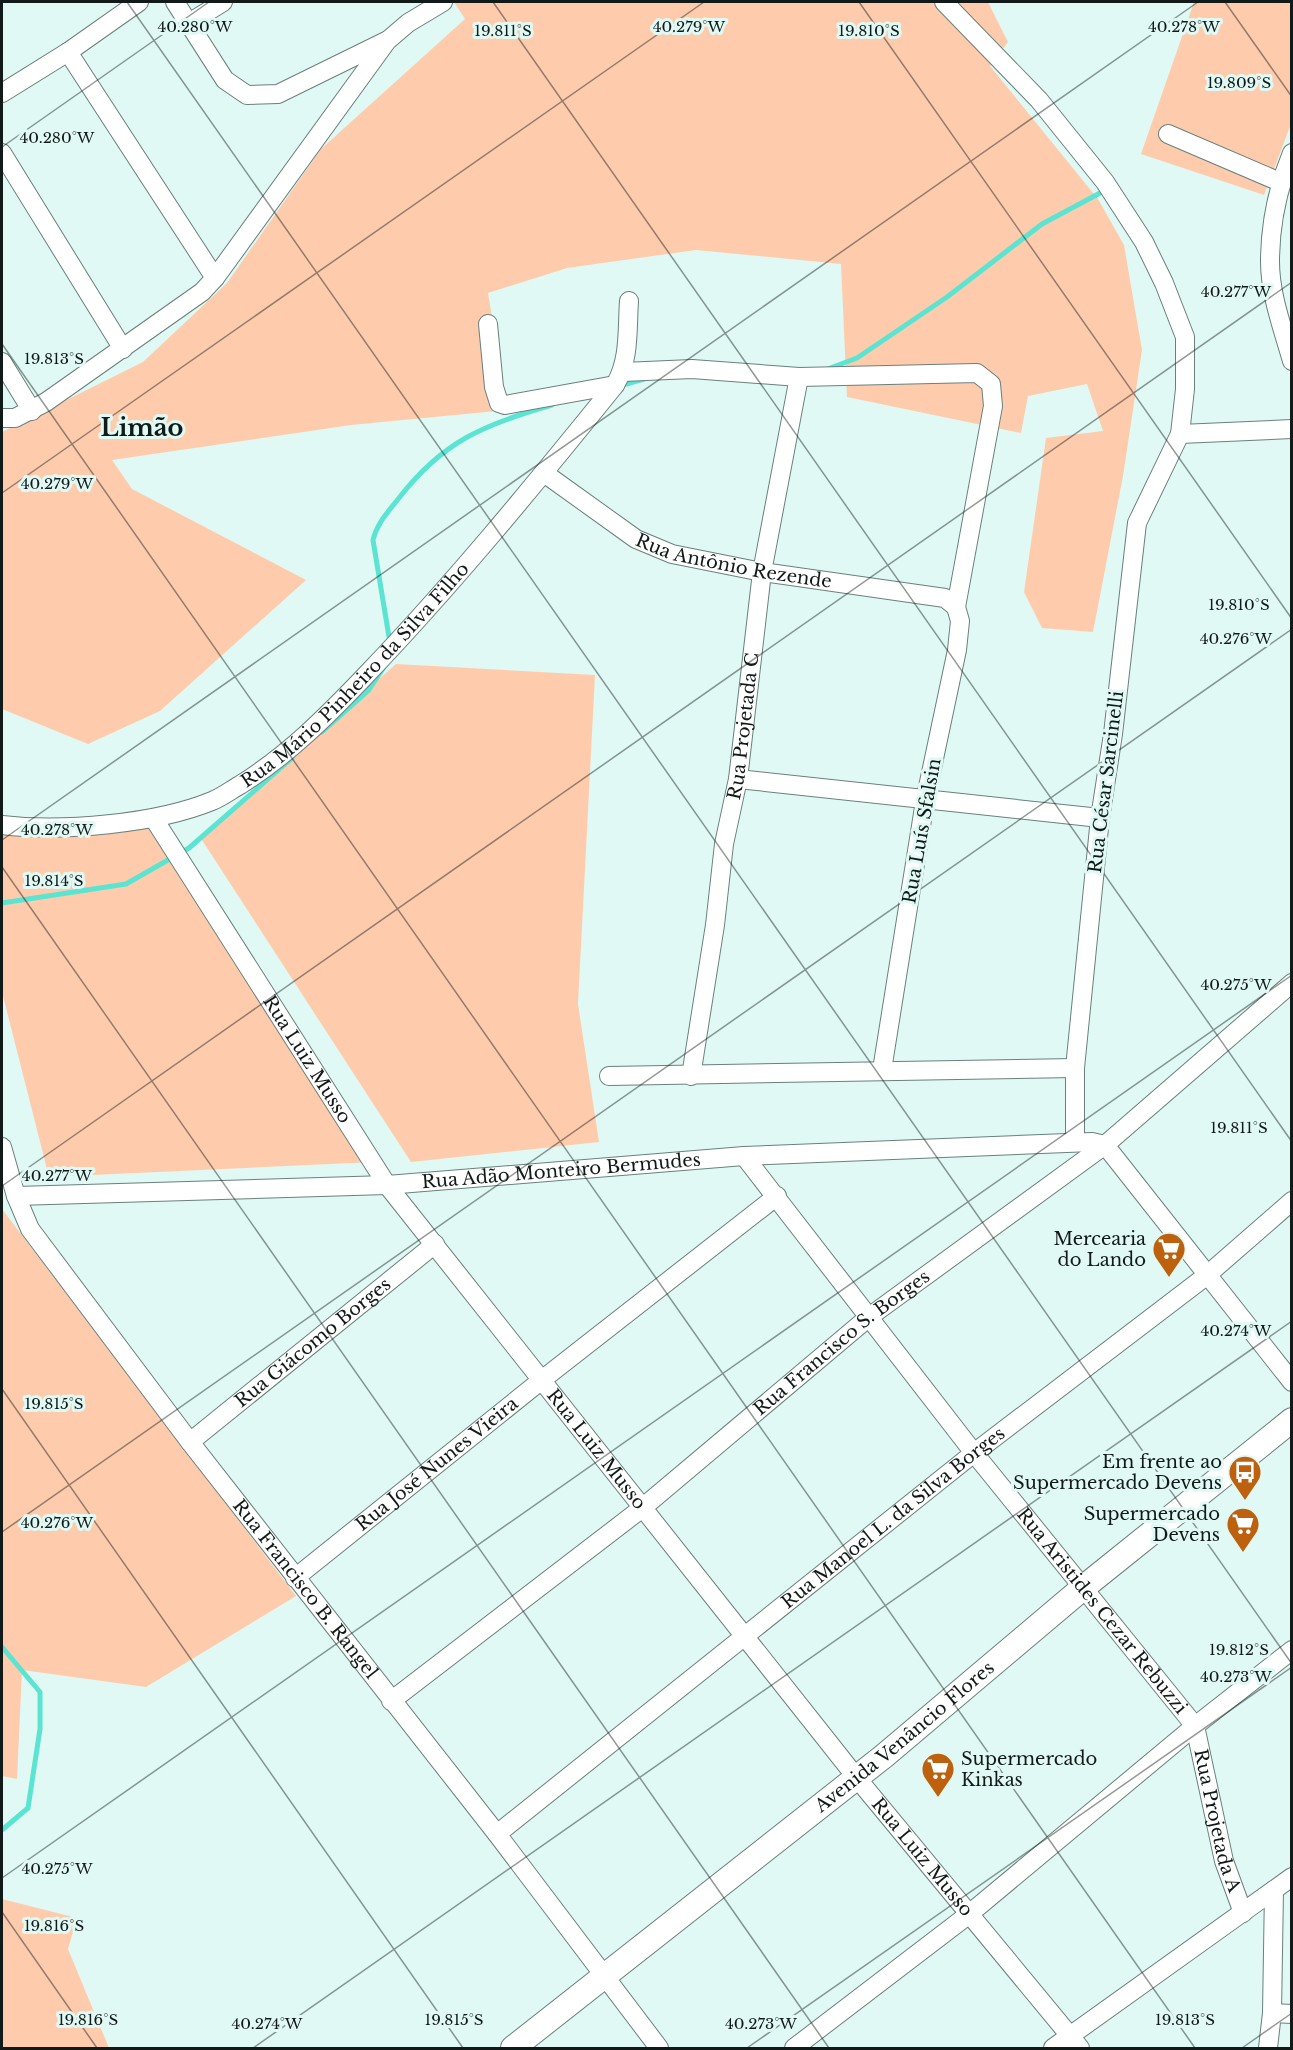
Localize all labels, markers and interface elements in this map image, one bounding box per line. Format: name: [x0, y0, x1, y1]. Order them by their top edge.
text: 40.280°W: [157, 17, 233, 36]
text: 40.279°W: [653, 17, 726, 36]
text: 40.278°W: [1148, 17, 1220, 36]
text: 19.811°S: [474, 21, 532, 40]
text: 19.810°S: [838, 21, 900, 40]
text: 19.809°S: [1207, 73, 1271, 92]
text: 40.280°W: [19, 128, 95, 147]
text: 40.277°W: [1201, 282, 1271, 301]
text: 19.813°S: [24, 349, 84, 368]
district label: Limão: [101, 413, 183, 442]
text: 40.279°W: [21, 474, 94, 493]
street label: Rua Antônio Rezende: [632, 529, 833, 593]
street label: Rua Mário Pinheiro da Silva Filho: [237, 558, 474, 792]
text: 19.810°S: [1208, 595, 1270, 614]
text: 40.276°W: [1200, 629, 1273, 648]
street label: Rua Projetada C: [723, 652, 764, 802]
street label: Rua César Sarcinelli: [1084, 690, 1128, 874]
street label: Rua Luís Sfalsin: [898, 757, 946, 905]
text: 40.278°W: [21, 820, 93, 839]
text: 19.814°S: [24, 871, 84, 890]
text: 40.275°W: [1200, 975, 1272, 994]
street label: Rua Luiz Musso: [258, 991, 356, 1127]
text: 19.811°S: [1210, 1118, 1268, 1137]
street label: Rua Adão Monteiro Bermudes: [421, 1149, 702, 1193]
text: 40.277°W: [22, 1166, 92, 1185]
place label: Mercearia do Lando: [1053, 1228, 1146, 1271]
supermarket icon: Mercearia do Lando: [1151, 1231, 1187, 1278]
street label: Rua Francisco S. Borges: [749, 1265, 934, 1420]
street label: Rua Giácomo Borges: [230, 1273, 395, 1412]
text: 40.274°W: [1201, 1321, 1272, 1340]
street label: Rua Luiz Musso: [542, 1385, 651, 1514]
street label: Rua José Nunes Vieira: [351, 1392, 522, 1536]
text: 19.815°S: [24, 1394, 84, 1413]
street label: Rua Manoel L. da Silva Borges: [777, 1422, 1009, 1613]
place label: Em frente ao Supermercado Devens: [1013, 1451, 1222, 1494]
bus stop icon: Em frente ao Supermercado Devens: [1227, 1454, 1263, 1501]
street label: Rua Francisco B. Rangel: [228, 1495, 382, 1683]
place label: Supermercado Devens: [1084, 1503, 1220, 1546]
street label: Rua Aristides Cezar Rebuzzi: [1012, 1504, 1192, 1718]
supermarket icon: Supermercado Devens: [1225, 1506, 1261, 1553]
text: 40.276°W: [21, 1513, 94, 1532]
text: 19.812°S: [1209, 1640, 1269, 1659]
street label: Avenida Venâncio Flores: [810, 1657, 999, 1818]
text: 40.273°W: [1200, 1667, 1272, 1686]
street label: Rua Projetada A: [1189, 1747, 1246, 1896]
place label: Supermercado Kinkas: [961, 1748, 1097, 1791]
supermarket icon: Supermercado Kinkas: [920, 1751, 956, 1798]
street label: Rua Luiz Musso: [867, 1793, 978, 1921]
text: 40.275°W: [21, 1859, 93, 1878]
text: 19.816°S: [24, 1916, 84, 1935]
text: 19.816°S: [58, 2010, 118, 2029]
text: 19.815°S: [424, 2010, 484, 2029]
text: 19.813°S: [1155, 2010, 1215, 2029]
text: 40.274°W: [232, 2014, 303, 2033]
text: 40.273°W: [725, 2014, 797, 2033]

